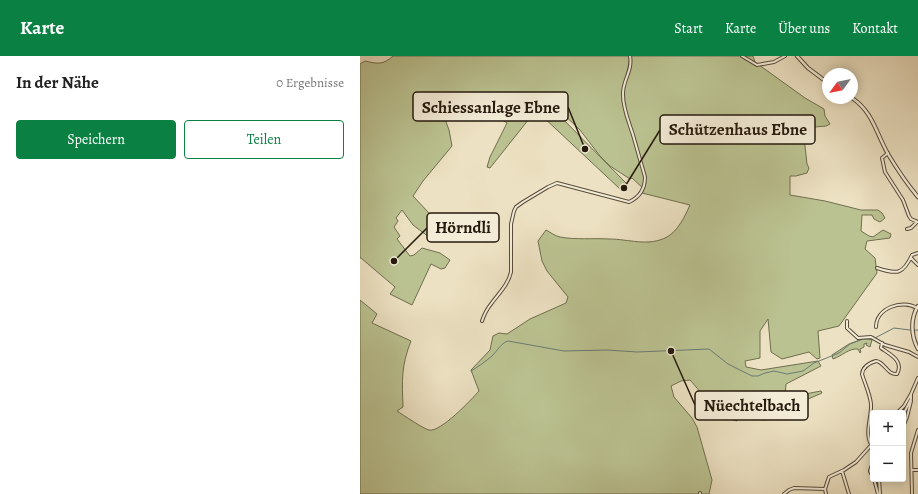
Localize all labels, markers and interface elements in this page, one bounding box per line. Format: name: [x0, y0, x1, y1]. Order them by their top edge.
text: Karte: [20, 15, 64, 41]
text: Start: [674, 19, 703, 38]
text: Karte: [725, 19, 756, 38]
text: Über uns: [778, 19, 830, 38]
text: Kontakt: [852, 19, 898, 38]
north arrow: [822, 68, 858, 104]
text: In der Nähe: [16, 71, 99, 94]
text: 0 Ergebnisse: [276, 74, 344, 91]
callout: Schiessanlage Ebne: [413, 92, 568, 121]
text: Schiessanlage Ebne: [422, 96, 560, 119]
callout: Schützenhaus Ebne: [660, 115, 815, 144]
text: Schützenhaus Ebne: [669, 118, 807, 141]
button: Speichern: [16, 120, 176, 159]
button: Teilen: [184, 120, 344, 159]
callout: Hörndli: [427, 213, 499, 242]
text: Hörndli: [435, 216, 491, 239]
callout: Nüechtelbach: [695, 391, 808, 420]
text: Nüechtelbach: [703, 394, 801, 417]
map controls: [870, 410, 906, 482]
button: +: [870, 410, 906, 446]
button: −: [870, 446, 906, 482]

